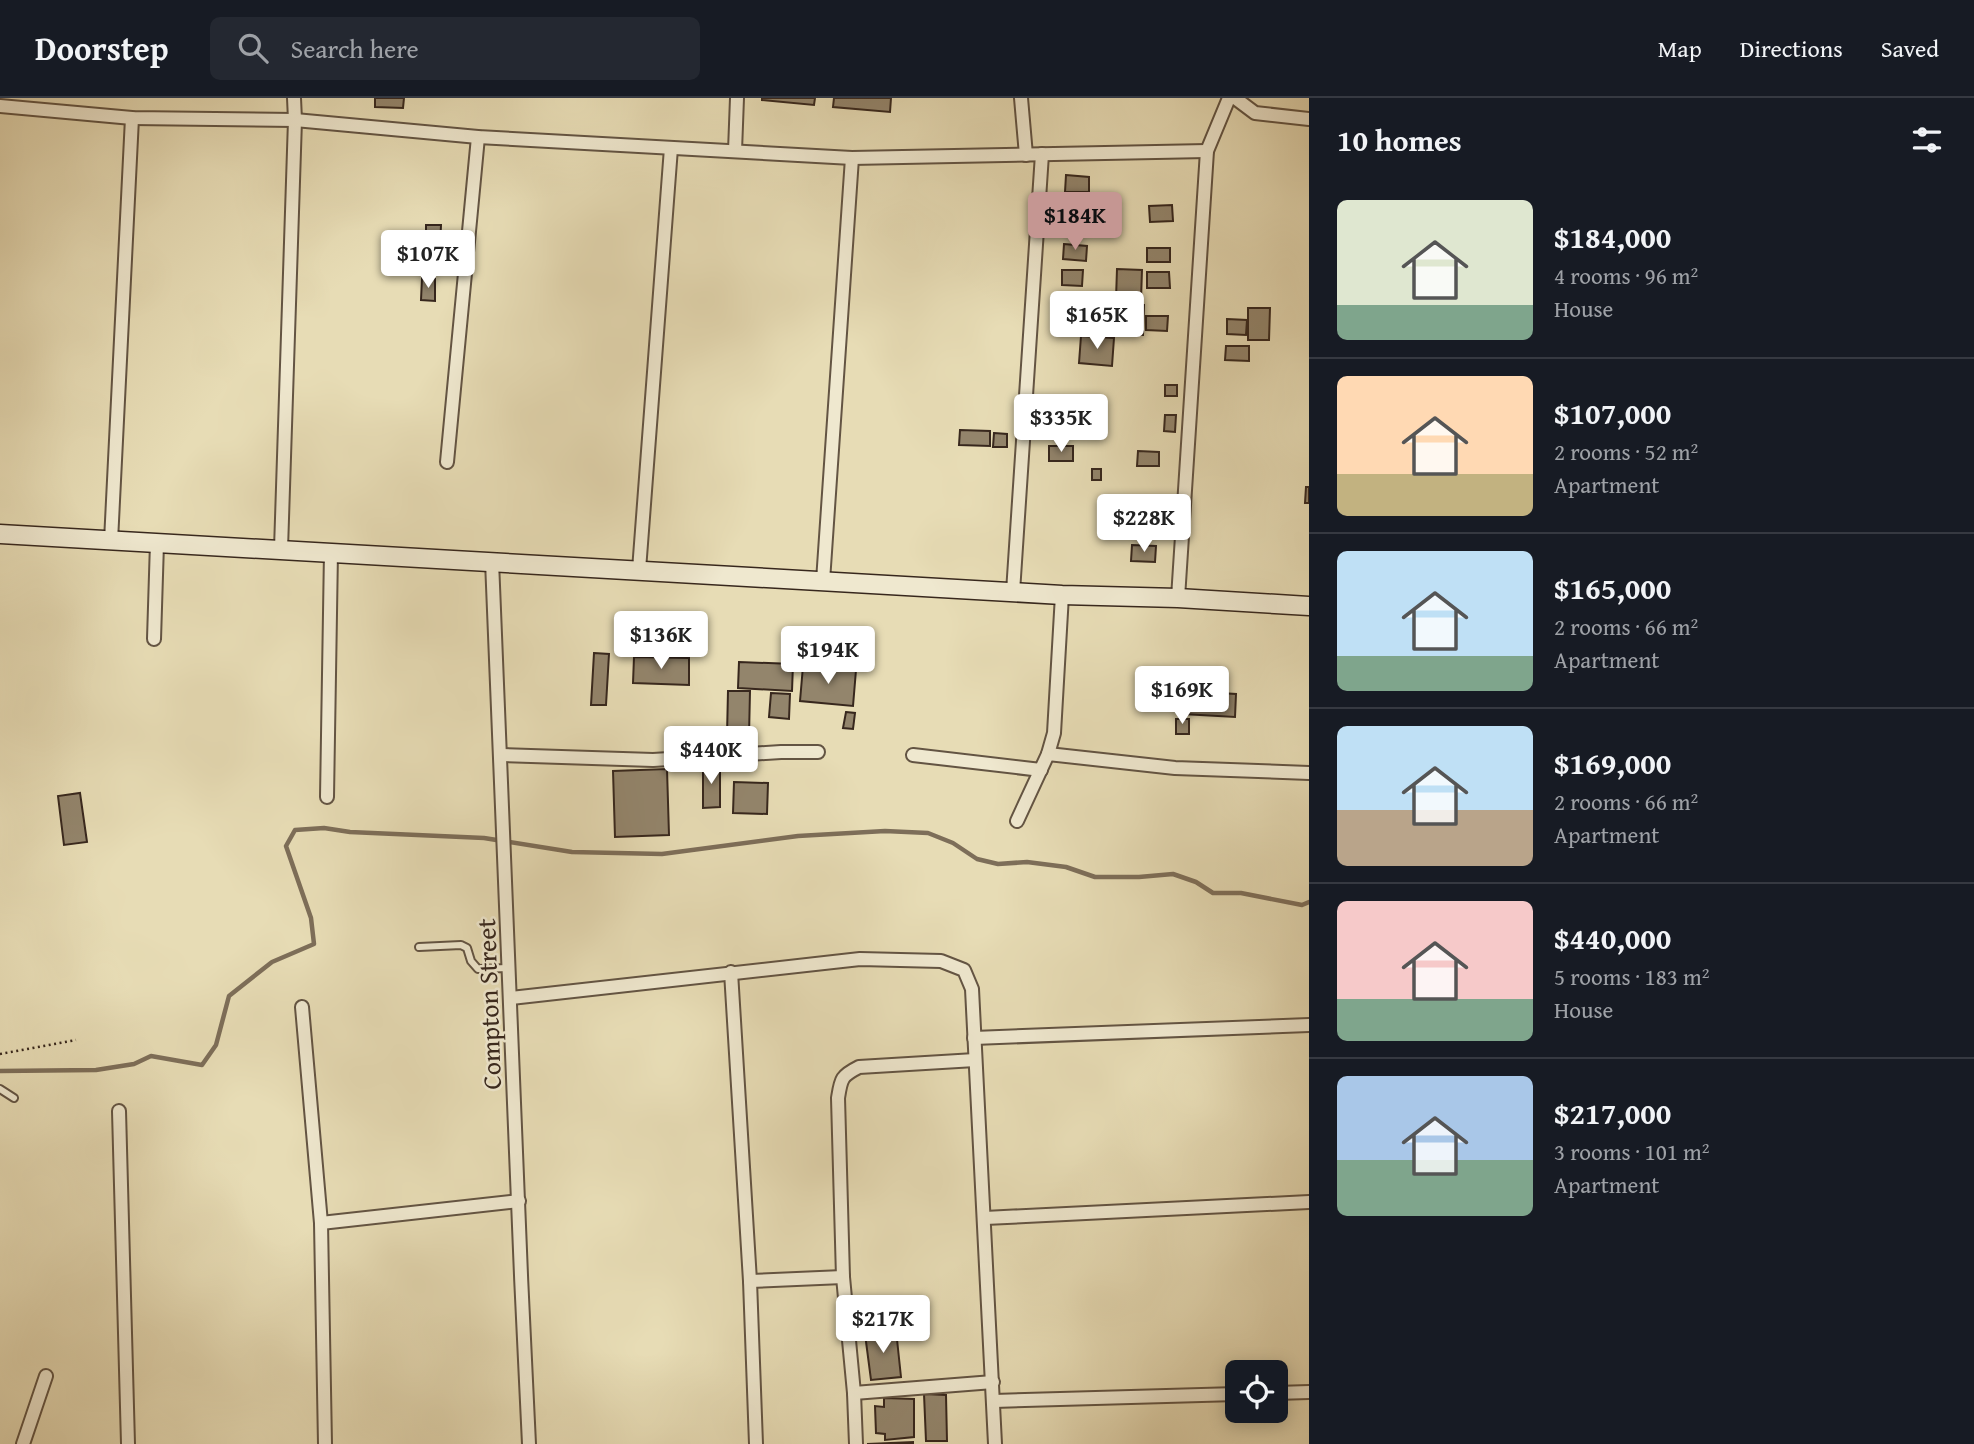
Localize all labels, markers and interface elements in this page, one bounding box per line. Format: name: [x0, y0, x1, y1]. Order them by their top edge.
search box: [210, 17, 700, 80]
text: Doorstep: [35, 24, 168, 72]
icon: search: [234, 29, 272, 67]
text: Search here: [290, 29, 419, 68]
text: Map: [1658, 31, 1702, 66]
text: Directions: [1740, 31, 1843, 66]
text: Saved: [1881, 31, 1939, 66]
text: 10 homes: [1337, 118, 1462, 162]
icon: filters: [1908, 121, 1946, 159]
pin: $184K: [1026, 192, 1124, 252]
text: $184K: [1044, 198, 1106, 231]
text: $184,000: [1554, 215, 1671, 259]
icon: home: [1393, 228, 1477, 312]
pin: $107K: [379, 230, 477, 290]
text: $107K: [397, 236, 459, 269]
text: 4 rooms · 96 m²: [1554, 259, 1698, 292]
pin: $165K: [1048, 292, 1146, 351]
text: House: [1554, 292, 1613, 325]
text: $165K: [1066, 297, 1128, 330]
text: $107,000: [1554, 391, 1671, 435]
pin: $335K: [1012, 394, 1110, 454]
text: $335K: [1030, 400, 1092, 433]
icon: home: [1393, 404, 1477, 488]
text: 2 rooms · 52 m²: [1554, 435, 1698, 468]
text: Apartment: [1554, 468, 1659, 501]
pin: $228K: [1095, 494, 1193, 554]
text: $228K: [1113, 500, 1175, 533]
text: $165,000: [1554, 566, 1671, 610]
icon: home: [1393, 579, 1477, 663]
text: 2 rooms · 66 m²: [1554, 610, 1698, 643]
pin: $136K: [612, 612, 710, 671]
text: $136K: [630, 617, 692, 650]
pin: $194K: [779, 626, 877, 686]
text: $194K: [797, 632, 859, 665]
text: Apartment: [1554, 643, 1659, 676]
pin: $169K: [1133, 666, 1231, 726]
text: $169K: [1151, 672, 1213, 705]
pin: $440K: [662, 726, 760, 786]
text: $440K: [680, 732, 742, 765]
text: $169,000: [1554, 741, 1671, 785]
icon: home: [1393, 754, 1477, 838]
text: 2 rooms · 66 m²: [1554, 785, 1698, 818]
text: Apartment: [1554, 818, 1659, 851]
text: $440,000: [1554, 916, 1671, 960]
street label: Compton Street: [466, 918, 511, 1090]
icon: home: [1393, 929, 1477, 1013]
text: 5 rooms · 183 m²: [1554, 960, 1709, 993]
text: House: [1554, 993, 1613, 1026]
text: $217,000: [1554, 1091, 1671, 1135]
icon: home: [1393, 1104, 1477, 1188]
text: 3 rooms · 101 m²: [1554, 1135, 1709, 1168]
text: Apartment: [1554, 1168, 1659, 1201]
pin: $217K: [834, 1296, 932, 1355]
text: $217K: [852, 1301, 914, 1334]
map controls: [1225, 1360, 1288, 1423]
button: locate: [1225, 1360, 1288, 1423]

